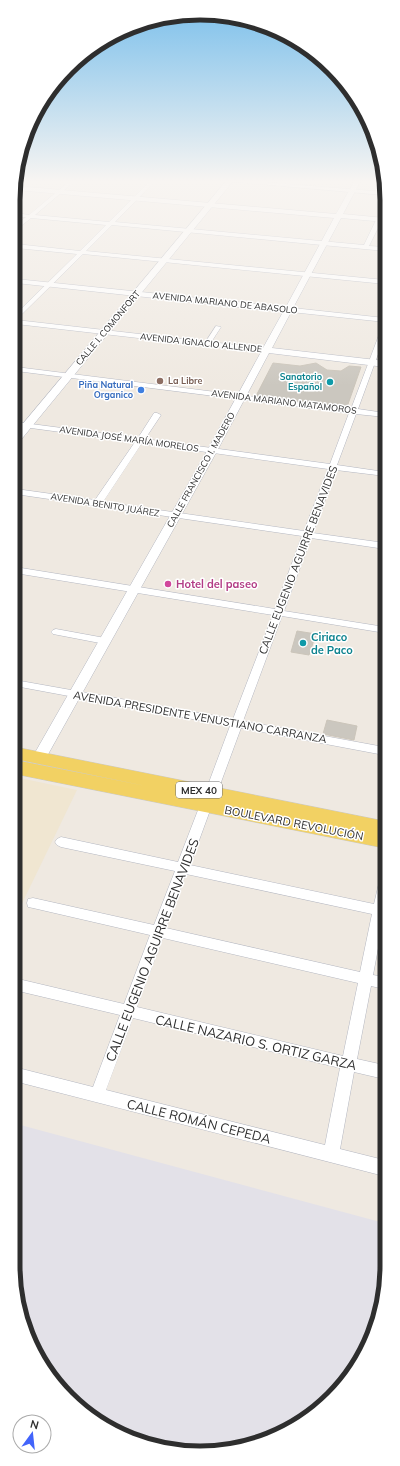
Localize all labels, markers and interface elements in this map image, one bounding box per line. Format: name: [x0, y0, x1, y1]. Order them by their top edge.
street label: CALLE I. COMONFORT: [73, 288, 143, 367]
street label: AVENIDA MARIANO DE ABASOLO: [152, 289, 298, 316]
street label: AVENIDA IGNACIO ALLENDE: [139, 331, 263, 354]
place label: Sanatorio Español: [280, 371, 322, 392]
place label: La Libre: [168, 375, 203, 386]
marker: La Libre: [155, 376, 165, 386]
marker: Sanatorio Español: [325, 377, 335, 387]
place label: Piña Natural Organico: [79, 379, 133, 400]
marker: Piña Natural Organico: [136, 385, 146, 395]
street label: AVENIDA MARIANO MATAMOROS: [211, 387, 358, 416]
street label: CALLE FRANCISCO I. MADERO: [164, 410, 237, 529]
street label: AVENIDA JOSÉ MARÍA MORELOS: [59, 423, 200, 454]
street label: CALLE EUGENIO AGUIRRE BENAVIDES: [255, 463, 341, 656]
street label: AVENIDA BENITO JUÁREZ: [50, 490, 161, 519]
place label: Hotel del paseo: [176, 577, 258, 591]
marker: Hotel del paseo: [163, 579, 173, 589]
place label: Ciriaco de Paco: [311, 630, 353, 657]
marker: Ciriaco de Paco: [298, 638, 308, 648]
street label: AVENIDA PRESIDENTE VENUSTIANO CARRANZA: [72, 688, 328, 746]
road number: MEX 40: [176, 782, 222, 798]
street label: BOULEVARD REVOLUCIÓN: [223, 803, 365, 843]
street label: CALLE EUGENIO AGUIRRE BENAVIDES: [102, 836, 202, 1064]
street label: CALLE NAZARIO S. ORTIZ GARZA: [154, 1011, 359, 1073]
street label: CALLE ROMÁN CEPEDA: [125, 1095, 273, 1147]
north arrow: [12, 1414, 52, 1454]
text: N: [29, 1417, 40, 1432]

